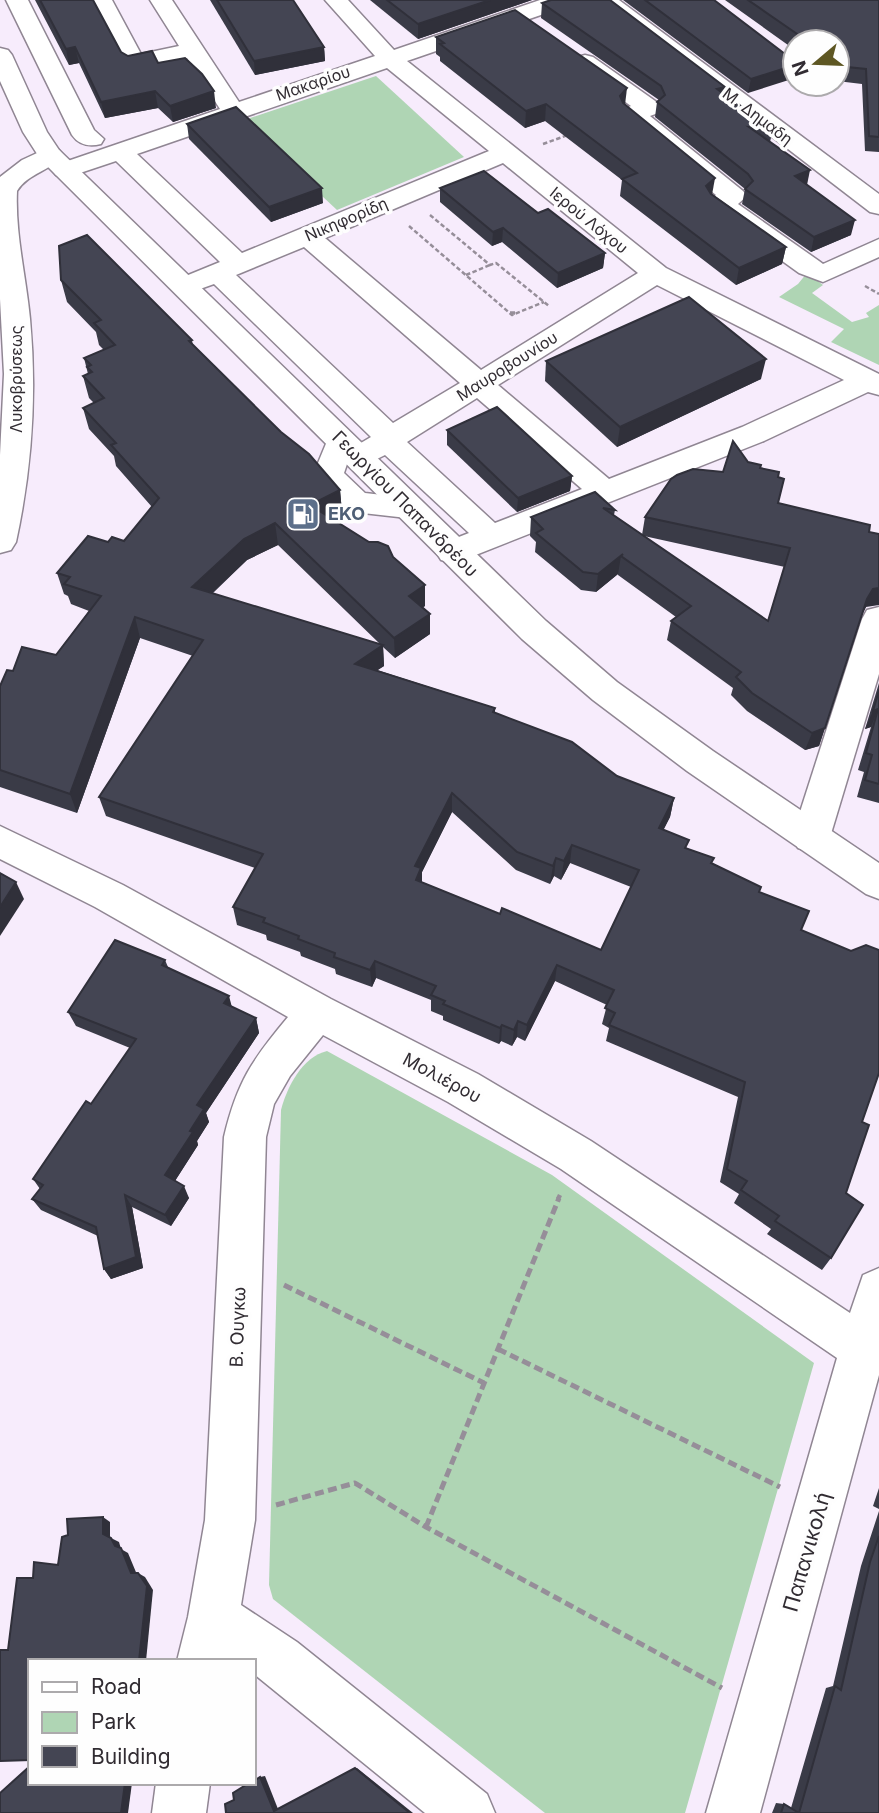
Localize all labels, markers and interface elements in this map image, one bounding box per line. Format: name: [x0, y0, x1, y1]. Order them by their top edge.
north arrow: [781, 28, 851, 98]
text: N: [787, 58, 814, 79]
street label: Μακαρίου: [273, 61, 353, 105]
street label: Μ. Δημαδη: [719, 83, 797, 149]
street label: Ιερού Λόχου: [546, 182, 632, 258]
street label: Νικηφορίδη: [301, 193, 391, 245]
street label: Λυκοβρύσεως: [6, 325, 26, 433]
street label: Μαυροβουνίου: [453, 327, 561, 405]
street label: Γεωργίου Παπανδρέου: [328, 427, 482, 581]
fuel station icon: EKO: [284, 495, 322, 533]
place label: EKO: [328, 503, 365, 524]
street label: Μολιέρου: [399, 1048, 485, 1107]
street label: Β. Ουγκω: [226, 1286, 249, 1368]
street label: Παπανικολή: [777, 1489, 836, 1615]
legend: [28, 1659, 256, 1785]
text: Road: [91, 1674, 142, 1699]
text: Park: [91, 1709, 136, 1734]
text: Building: [91, 1744, 171, 1769]

